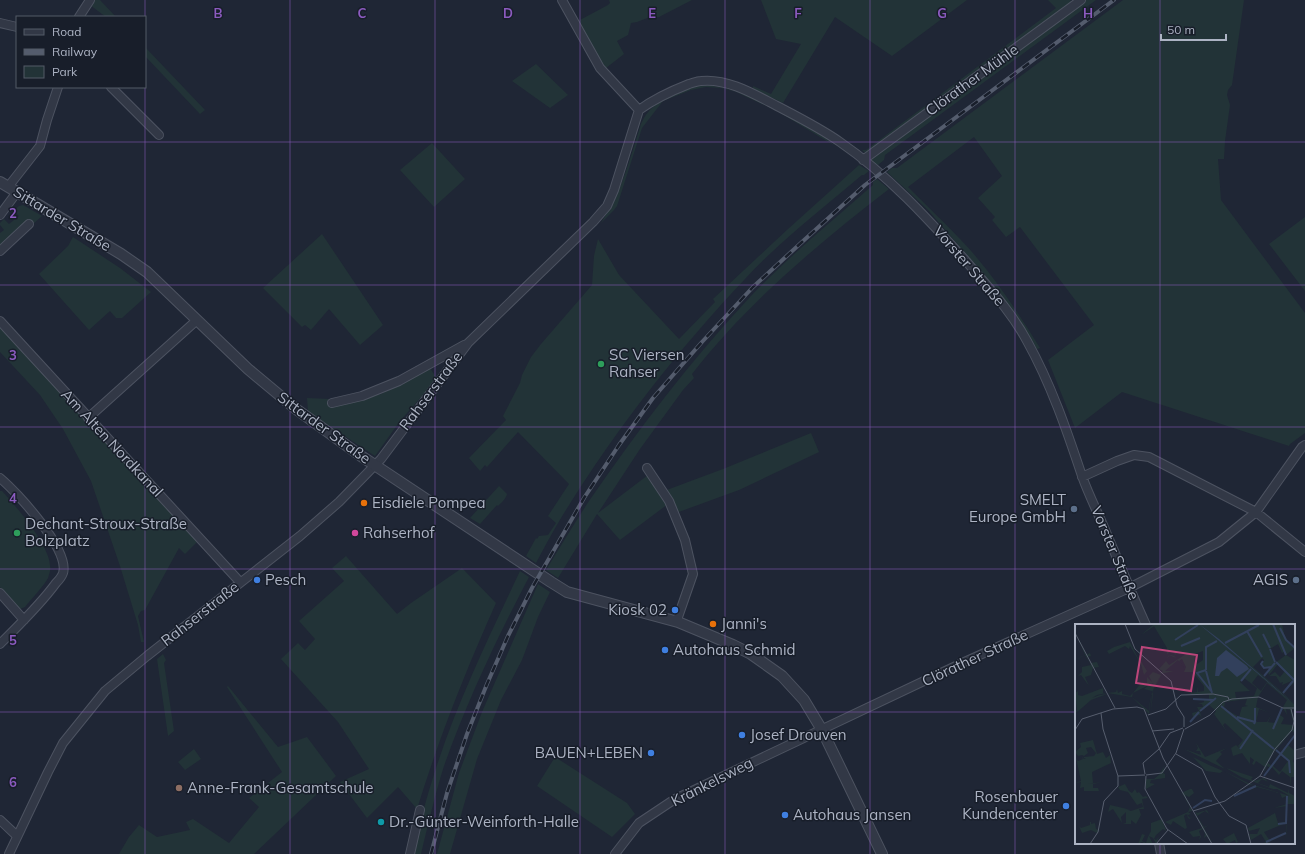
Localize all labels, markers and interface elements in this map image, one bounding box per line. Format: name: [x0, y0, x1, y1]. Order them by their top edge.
text: B: [214, 5, 223, 21]
text: C: [358, 5, 367, 21]
text: D: [503, 5, 513, 21]
text: E: [648, 5, 656, 21]
text: F: [794, 5, 802, 21]
text: G: [937, 5, 947, 21]
text: H: [1083, 5, 1093, 21]
legend: [16, 16, 146, 88]
scale bar: [1161, 16, 1226, 42]
text: 50 m: [1167, 22, 1195, 37]
text: Road: [52, 24, 81, 39]
street label: Clörather Mühle: [921, 39, 1022, 120]
text: Railway: [52, 44, 98, 59]
text: Park: [52, 64, 78, 79]
street label: Sittarder Straße: [10, 182, 115, 255]
text: 2: [9, 205, 17, 221]
street label: Vorster Straße: [929, 222, 1009, 310]
place label: SC Viersen Rahser: [609, 345, 684, 381]
text: 3: [9, 347, 17, 363]
street label: Rahserstraße: [395, 348, 466, 434]
marker: SC Viersen Rahser: [596, 359, 606, 369]
street label: Am Alten Nordkanal: [57, 385, 167, 501]
street label: Sittarder Straße: [274, 387, 375, 468]
text: 4: [9, 490, 17, 506]
place label: SMELT Europe GmbH: [969, 490, 1066, 526]
place label: Eisdiele Pompea: [372, 493, 486, 512]
marker: Eisdiele Pompea: [359, 498, 369, 508]
street label: Vorster Straße: [1087, 503, 1144, 603]
marker: SMELT Europe GmbH: [1069, 504, 1079, 514]
place label: Dechant-Stroux-Straße Bolzplatz: [25, 514, 187, 550]
place label: Rahserhof: [363, 523, 435, 542]
marker: Dechant-Stroux-Straße Bolzplatz: [12, 528, 22, 538]
marker: Rahserhof: [350, 528, 360, 538]
place label: Pesch: [265, 570, 306, 589]
place label: AGIS: [1253, 570, 1288, 589]
marker: Pesch: [252, 575, 262, 585]
marker: AGIS: [1291, 575, 1301, 585]
street label: Rahserstraße: [157, 577, 242, 650]
place label: Kiosk 02: [608, 600, 667, 619]
marker: Kiosk 02: [670, 605, 680, 615]
place label: Janni's: [721, 614, 767, 633]
marker: Janni's: [708, 619, 718, 629]
inset map: [1075, 624, 1295, 844]
street label: Clörather Straße: [919, 625, 1031, 690]
text: 5: [9, 632, 17, 648]
place label: Autohaus Schmid: [673, 640, 796, 659]
marker: Autohaus Schmid: [660, 645, 670, 655]
place label: Josef Drouven: [750, 725, 847, 744]
marker: Josef Drouven: [737, 730, 747, 740]
place label: BAUEN+LEBEN: [535, 743, 643, 762]
marker: BAUEN+LEBEN: [646, 748, 656, 758]
street label: Kränkelsweg: [668, 753, 756, 810]
text: 6: [9, 774, 17, 790]
place label: Anne-Frank-Gesamtschule: [187, 778, 374, 797]
marker: Anne-Frank-Gesamtschule: [174, 783, 184, 793]
place label: Rosenbauer Kundencenter: [962, 787, 1059, 823]
marker: Rosenbauer Kundencenter: [1061, 801, 1071, 811]
place label: Autohaus Jansen: [793, 805, 911, 824]
marker: Autohaus Jansen: [780, 810, 790, 820]
place label: Dr.-Günter-Weinforth-Halle: [389, 812, 579, 831]
marker: Dr.-Günter-Weinforth-Halle: [376, 817, 386, 827]

